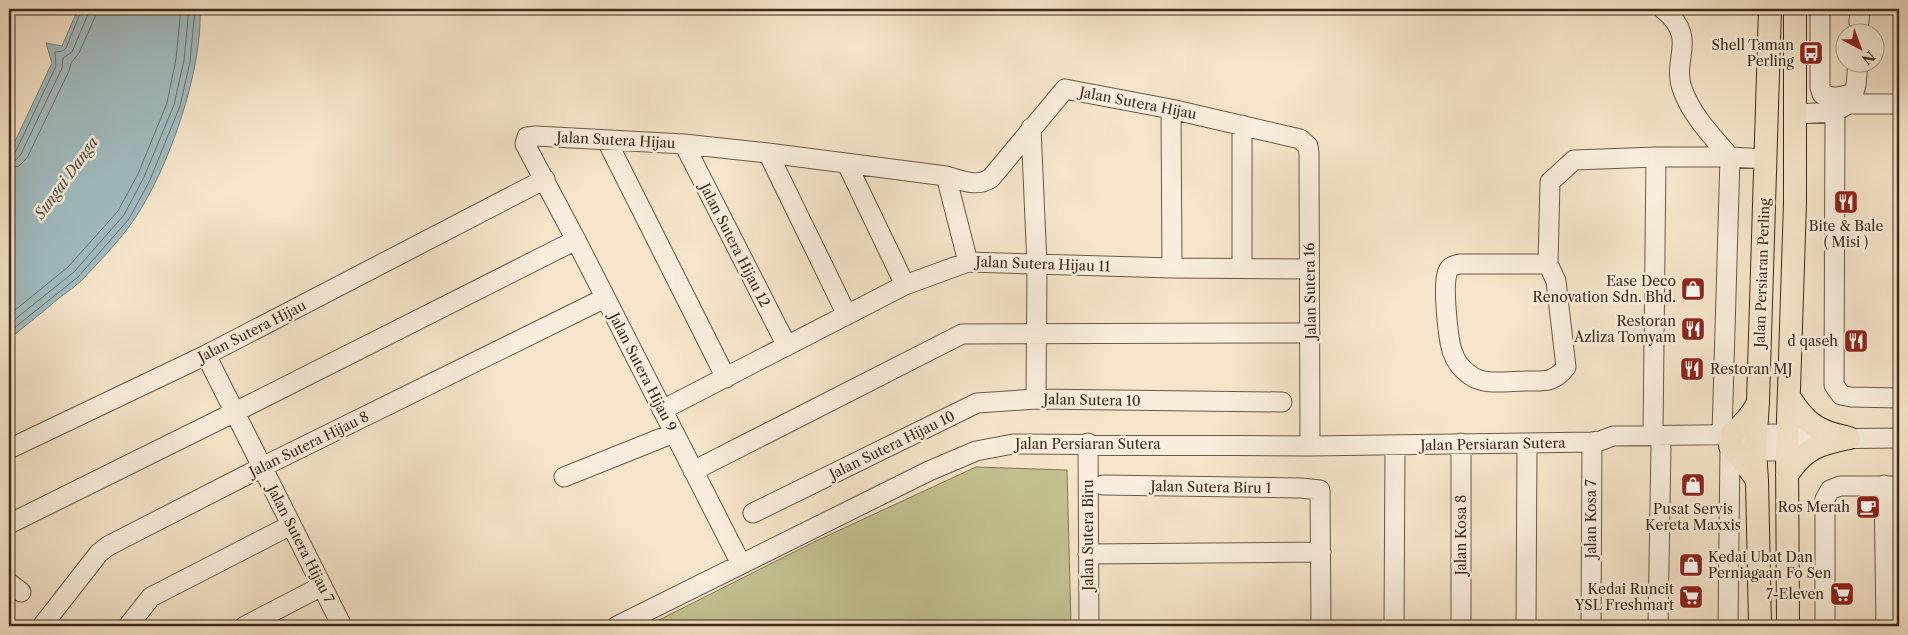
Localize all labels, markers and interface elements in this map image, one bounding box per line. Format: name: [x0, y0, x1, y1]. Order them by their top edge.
north arrow: [1836, 22, 1886, 72]
place label: Shell Taman Perling: [1712, 36, 1795, 70]
bus stop icon: Shell Taman Perling: [1798, 40, 1824, 66]
text: N: [1858, 47, 1879, 69]
street label: Jalan Sutera Hijau: [1076, 82, 1198, 123]
street label: Jalan Sutera Hijau: [554, 128, 676, 152]
water label: Sungai Danga: [29, 133, 102, 224]
street label: Jalan Sutera Hijau 12: [695, 178, 774, 310]
restaurant icon: Bite & Bale ( Misi ): [1833, 189, 1859, 215]
street label: Jalan Persiaran Perling: [1750, 197, 1774, 350]
place label: Bite & Bale ( Misi ): [1809, 217, 1883, 251]
street label: Jalan Sutera 16: [1300, 242, 1320, 342]
street label: Jalan Sutera Hijau 11: [973, 253, 1111, 275]
place label: Ease Deco Renovation Sdn. Bhd.: [1532, 272, 1676, 306]
shop icon: Ease Deco Renovation Sdn. Bhd.: [1680, 276, 1706, 302]
street label: Jalan Sutera Hijau: [193, 296, 309, 367]
street label: Jalan Sutera Hijau 9: [604, 308, 681, 434]
place label: Restoran Azliza Tomyam: [1573, 312, 1676, 346]
restaurant icon: Restoran Azliza Tomyam: [1680, 316, 1706, 342]
restaurant icon: d qaseh: [1843, 328, 1869, 354]
place label: d qaseh: [1787, 332, 1838, 350]
restaurant icon: Restoran MJ: [1679, 356, 1705, 382]
place label: Restoran MJ: [1710, 360, 1793, 378]
street label: Jalan Sutera 10: [1041, 390, 1141, 410]
street label: Jalan Sutera Hijau 8: [244, 407, 372, 482]
street label: Jalan Sutera Hijau 10: [824, 407, 958, 484]
street label: Jalan Persiaran Sutera: [1418, 434, 1566, 454]
street label: Jalan Persiaran Sutera: [1013, 435, 1161, 453]
shop icon: Pusat Servis Kereta Maxxis: [1680, 472, 1706, 498]
street label: Jalan Sutera Biru 1: [1148, 477, 1272, 497]
street label: Jalan Sutera Biru: [1079, 479, 1097, 593]
street label: Jalan Kosa 7: [1582, 479, 1600, 561]
street label: Jalan Sutera Hijau 7: [263, 480, 338, 606]
cafe icon: Ros Merah: [1855, 494, 1881, 520]
street label: Jalan Kosa 8: [1452, 495, 1470, 577]
place label: Ros Merah: [1778, 498, 1850, 516]
place label: Pusat Servis Kereta Maxxis: [1645, 500, 1741, 534]
place label: Kedai Ubat Dan Perniagaan Fo Sen: [1708, 548, 1832, 582]
shop icon: Kedai Ubat Dan Perniagaan Fo Sen: [1678, 552, 1704, 578]
place label: Kedai Runcit YSL Freshmart: [1574, 580, 1674, 614]
supermarket icon: 7-Eleven: [1829, 581, 1855, 607]
supermarket icon: Kedai Runcit YSL Freshmart: [1678, 584, 1704, 610]
place label: 7-Eleven: [1766, 585, 1824, 603]

